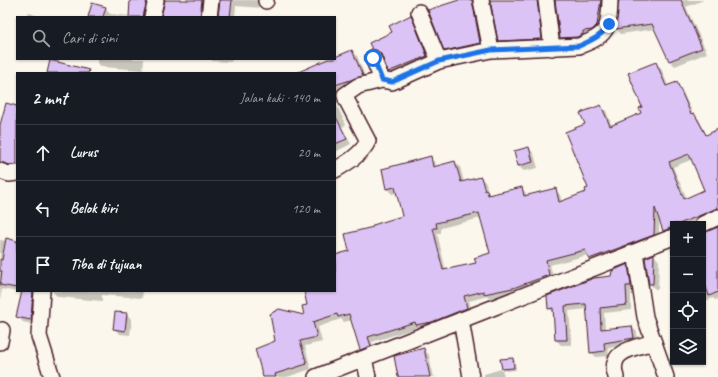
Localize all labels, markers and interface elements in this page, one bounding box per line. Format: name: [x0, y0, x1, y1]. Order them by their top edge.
route end: [600, 15, 618, 33]
search box: [16, 16, 336, 60]
icon: search: [30, 27, 52, 49]
text: Cari di sini: [62, 29, 117, 48]
route start: [364, 49, 382, 67]
text: 2 mnt: [32, 88, 67, 109]
text: Jalan kaki · 140 m: [240, 90, 320, 106]
icon: ahead: [32, 142, 54, 164]
text: Lurus: [70, 143, 98, 162]
text: 20 m: [298, 145, 320, 161]
icon: left: [32, 198, 54, 220]
text: Belok kiri: [70, 199, 117, 218]
text: 120 m: [292, 201, 320, 217]
map controls: [670, 221, 706, 365]
button: +: [670, 221, 706, 257]
icon: arrive: [32, 254, 54, 276]
text: Tiba di tujuan: [70, 255, 141, 274]
button: −: [670, 257, 706, 293]
button: locate: [670, 293, 706, 329]
button: layers: [670, 329, 706, 365]

